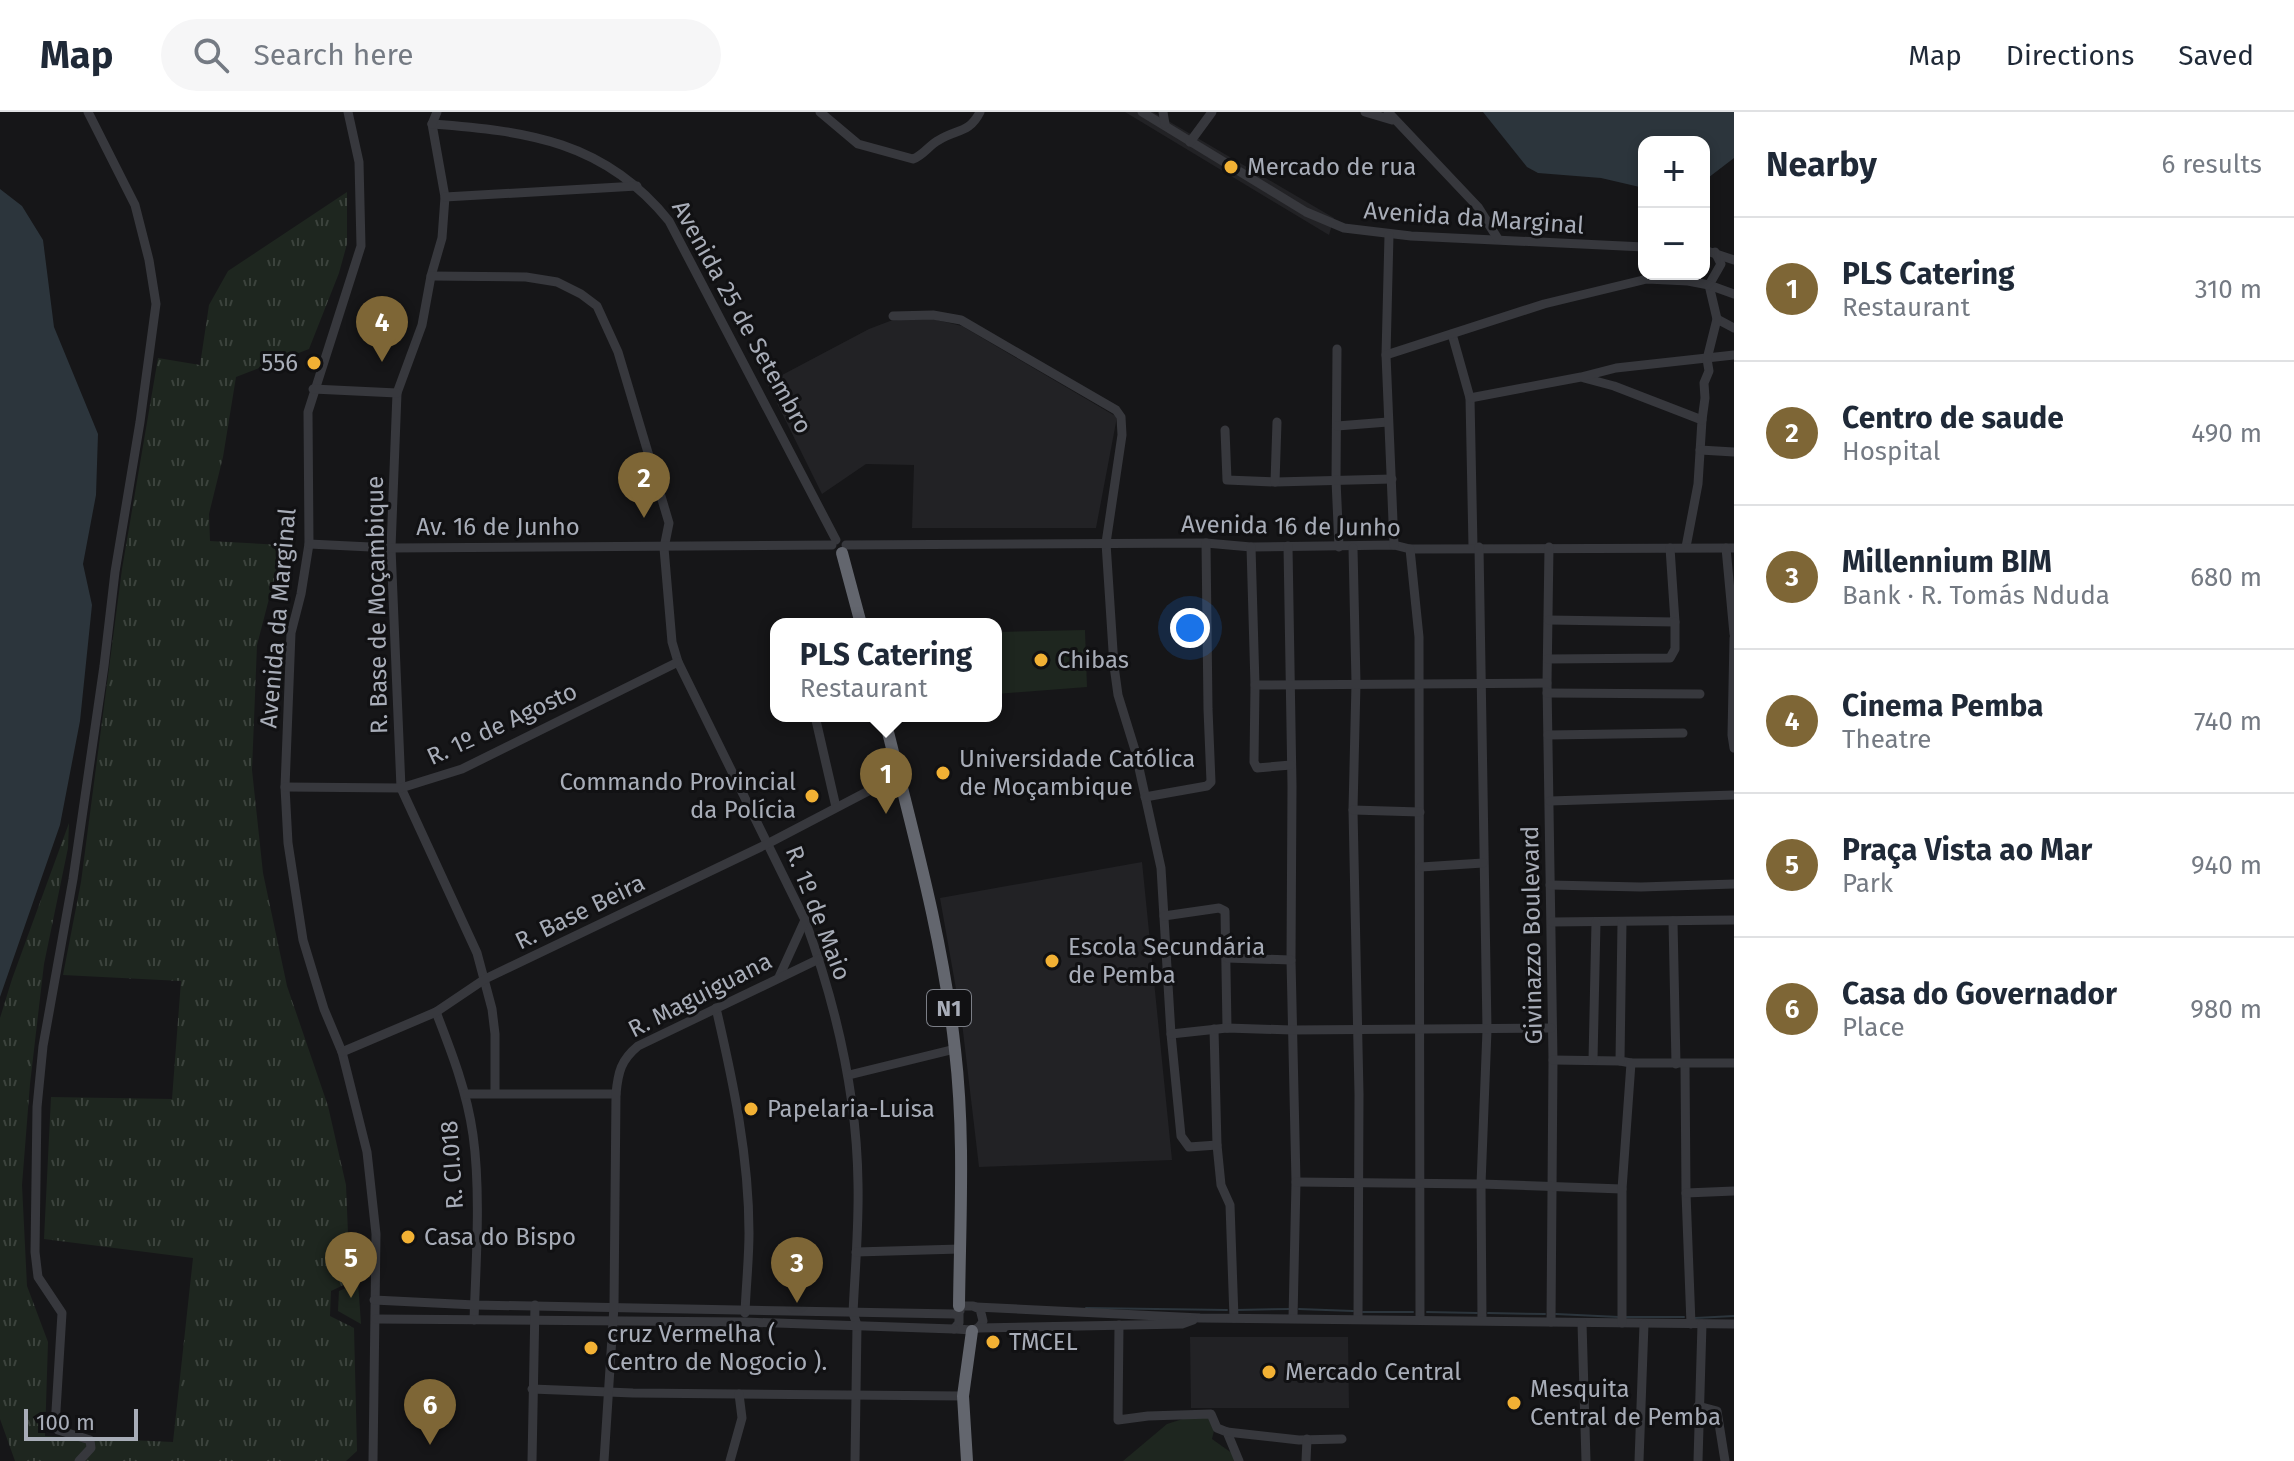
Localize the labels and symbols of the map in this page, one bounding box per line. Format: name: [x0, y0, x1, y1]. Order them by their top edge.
place label: Mercado de rua: [1247, 153, 1416, 181]
marker: Mercado de rua: [1222, 158, 1240, 176]
street label: Avenida 25 de Setembro: [666, 196, 818, 438]
street label: Avenida da Marginal: [1363, 196, 1585, 240]
pin: 4: [356, 296, 408, 362]
place label: 556: [261, 349, 298, 377]
marker: 556: [305, 354, 323, 372]
pin: 2: [618, 452, 670, 518]
street label: R. Base de Moçambique: [361, 476, 393, 734]
street label: Avenida da Marginal: [254, 507, 302, 729]
street label: Avenida 16 de Junho: [1181, 510, 1401, 542]
street label: Av. 16 de Junho: [416, 513, 580, 541]
your location: [1170, 608, 1210, 648]
place label: Chibas: [1057, 646, 1129, 674]
marker: Chibas: [1032, 651, 1050, 669]
street label: R. 1º de Agosto: [422, 677, 582, 771]
place label: Universidade Católica de Moçambique: [959, 745, 1195, 801]
pin: 1: [860, 748, 912, 814]
marker: Universidade Católica de Moçambique: [934, 764, 952, 782]
place label: Commando Provincial da Polícia: [559, 768, 796, 824]
marker: Commando Provincial da Polícia: [803, 787, 821, 805]
street label: Givinazzo Boulevard: [1516, 825, 1548, 1045]
street label: R. 1º de Maio: [780, 842, 856, 984]
street label: R. Base Beira: [511, 869, 649, 955]
place label: Escola Secundária de Pemba: [1068, 933, 1265, 989]
street label: R. Maguiguana: [623, 947, 777, 1043]
marker: Escola Secundária de Pemba: [1043, 952, 1061, 970]
road number: N1: [927, 990, 971, 1026]
place label: Papelaria-Luisa: [767, 1095, 935, 1123]
marker: Papelaria-Luisa: [742, 1100, 760, 1118]
street label: R. CI.018: [435, 1120, 469, 1210]
place label: Casa do Bispo: [424, 1223, 576, 1251]
marker: Casa do Bispo: [399, 1228, 417, 1246]
pin: 5: [325, 1232, 377, 1298]
pin: 3: [771, 1237, 823, 1303]
place label: cruz Vermelha ( Centro de Nogocio ).: [607, 1320, 827, 1376]
place label: TMCEL: [1009, 1328, 1078, 1356]
marker: TMCEL: [984, 1333, 1002, 1351]
marker: cruz Vermelha ( Centro de Nogocio ).: [582, 1339, 600, 1357]
place label: Mercado Central: [1285, 1358, 1461, 1386]
marker: Mercado Central: [1260, 1363, 1278, 1381]
place label: Mesquita Central de Pemba: [1530, 1375, 1721, 1431]
pin: 6: [404, 1379, 456, 1445]
marker: Mesquita Central de Pemba: [1505, 1394, 1523, 1412]
scale bar: [24, 1405, 138, 1441]

